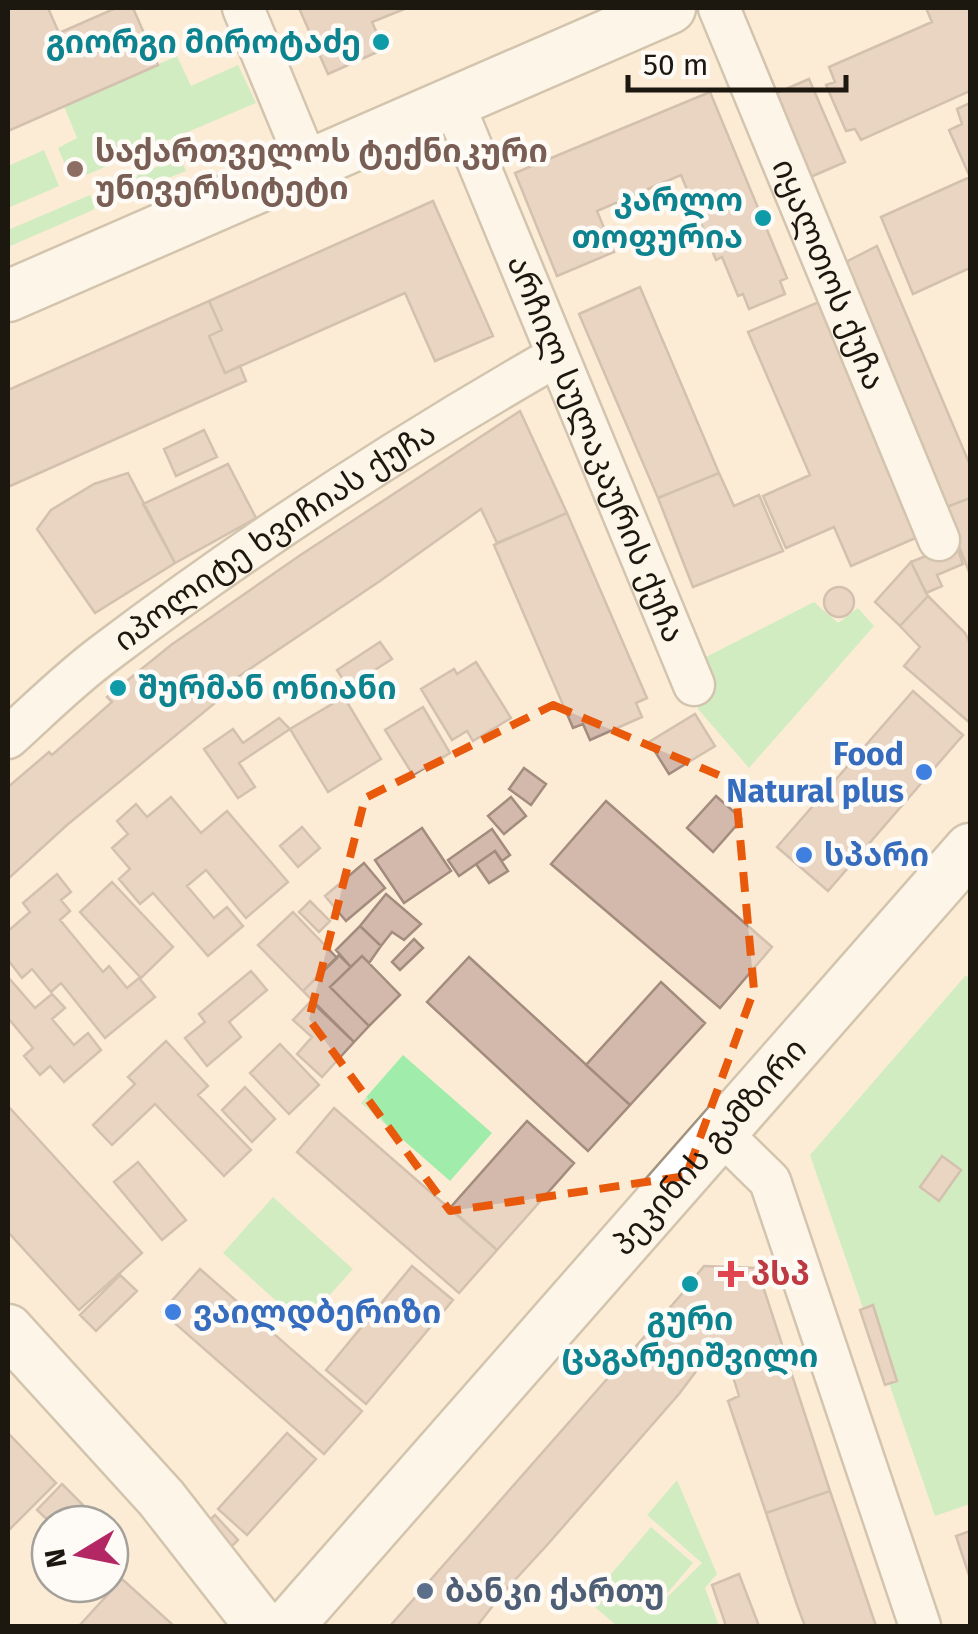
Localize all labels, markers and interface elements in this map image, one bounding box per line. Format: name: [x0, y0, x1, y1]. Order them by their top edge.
place label: გიორგი მიროტაძე: [46, 23, 361, 61]
scale bar: [628, 30, 846, 92]
marker: გიორგი მიროტაძე: [370, 31, 392, 53]
text: 50 m: [643, 47, 708, 83]
place label: საქართველოს ტექნიკური უნივერსიტეტი: [95, 132, 548, 207]
street label: იყალთოს ქუჩა: [764, 153, 894, 395]
marker: საქართველოს ტექნიკური უნივერსიტეტი: [64, 158, 86, 180]
place label: კარლო თოფურია: [572, 181, 743, 256]
marker: კარლო თოფურია: [752, 207, 774, 229]
street label: არჩილ სულაკაურის ქუჩა: [499, 249, 693, 648]
street label: იპოლიტე ხვიჩიას ქუჩა: [106, 414, 442, 659]
place label: შურმან ონიანი: [138, 669, 397, 707]
marker: შურმან ონიანი: [107, 677, 129, 699]
place label: Food Natural plus: [726, 735, 904, 810]
marker: Food Natural plus: [913, 761, 935, 783]
place label: სპარი: [824, 836, 929, 874]
marker: სპარი: [793, 844, 815, 866]
street label: პეკინის გამზირი: [603, 1030, 814, 1263]
place label: პსპ: [751, 1255, 810, 1293]
marker: პსპ: [720, 1263, 742, 1285]
marker: გური ცაგარეიშვილი: [679, 1273, 701, 1295]
place label: ვაილდბერიზი: [193, 1293, 441, 1332]
place label: გური ცაგარეიშვილი: [562, 1300, 818, 1376]
marker: ვაილდბერიზი: [162, 1301, 184, 1323]
north arrow: [30, 1504, 130, 1604]
text: N: [38, 1546, 74, 1570]
place label: ბანკი ქართუ: [445, 1572, 665, 1610]
marker: ბანკი ქართუ: [414, 1580, 436, 1602]

